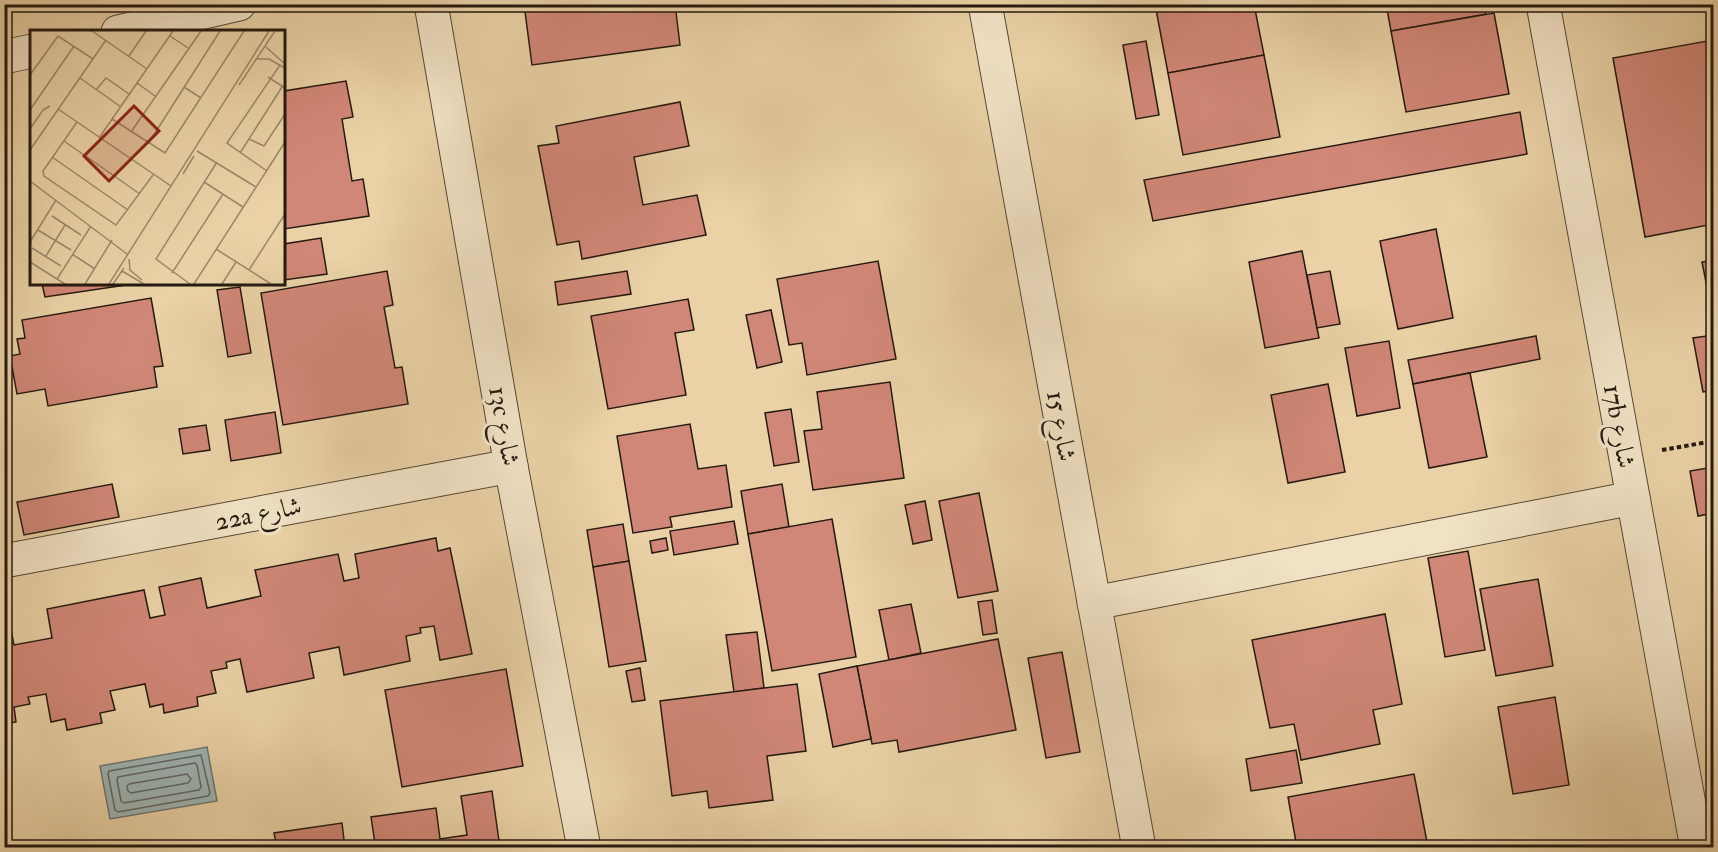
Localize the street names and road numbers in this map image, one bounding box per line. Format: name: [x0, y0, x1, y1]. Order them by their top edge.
street label: 17b شارع: [1591, 382, 1642, 471]
street label: 13c شارع: [476, 384, 527, 469]
street label: شارع 15: [1034, 388, 1083, 465]
street label: 22a شارع: [212, 490, 305, 543]

